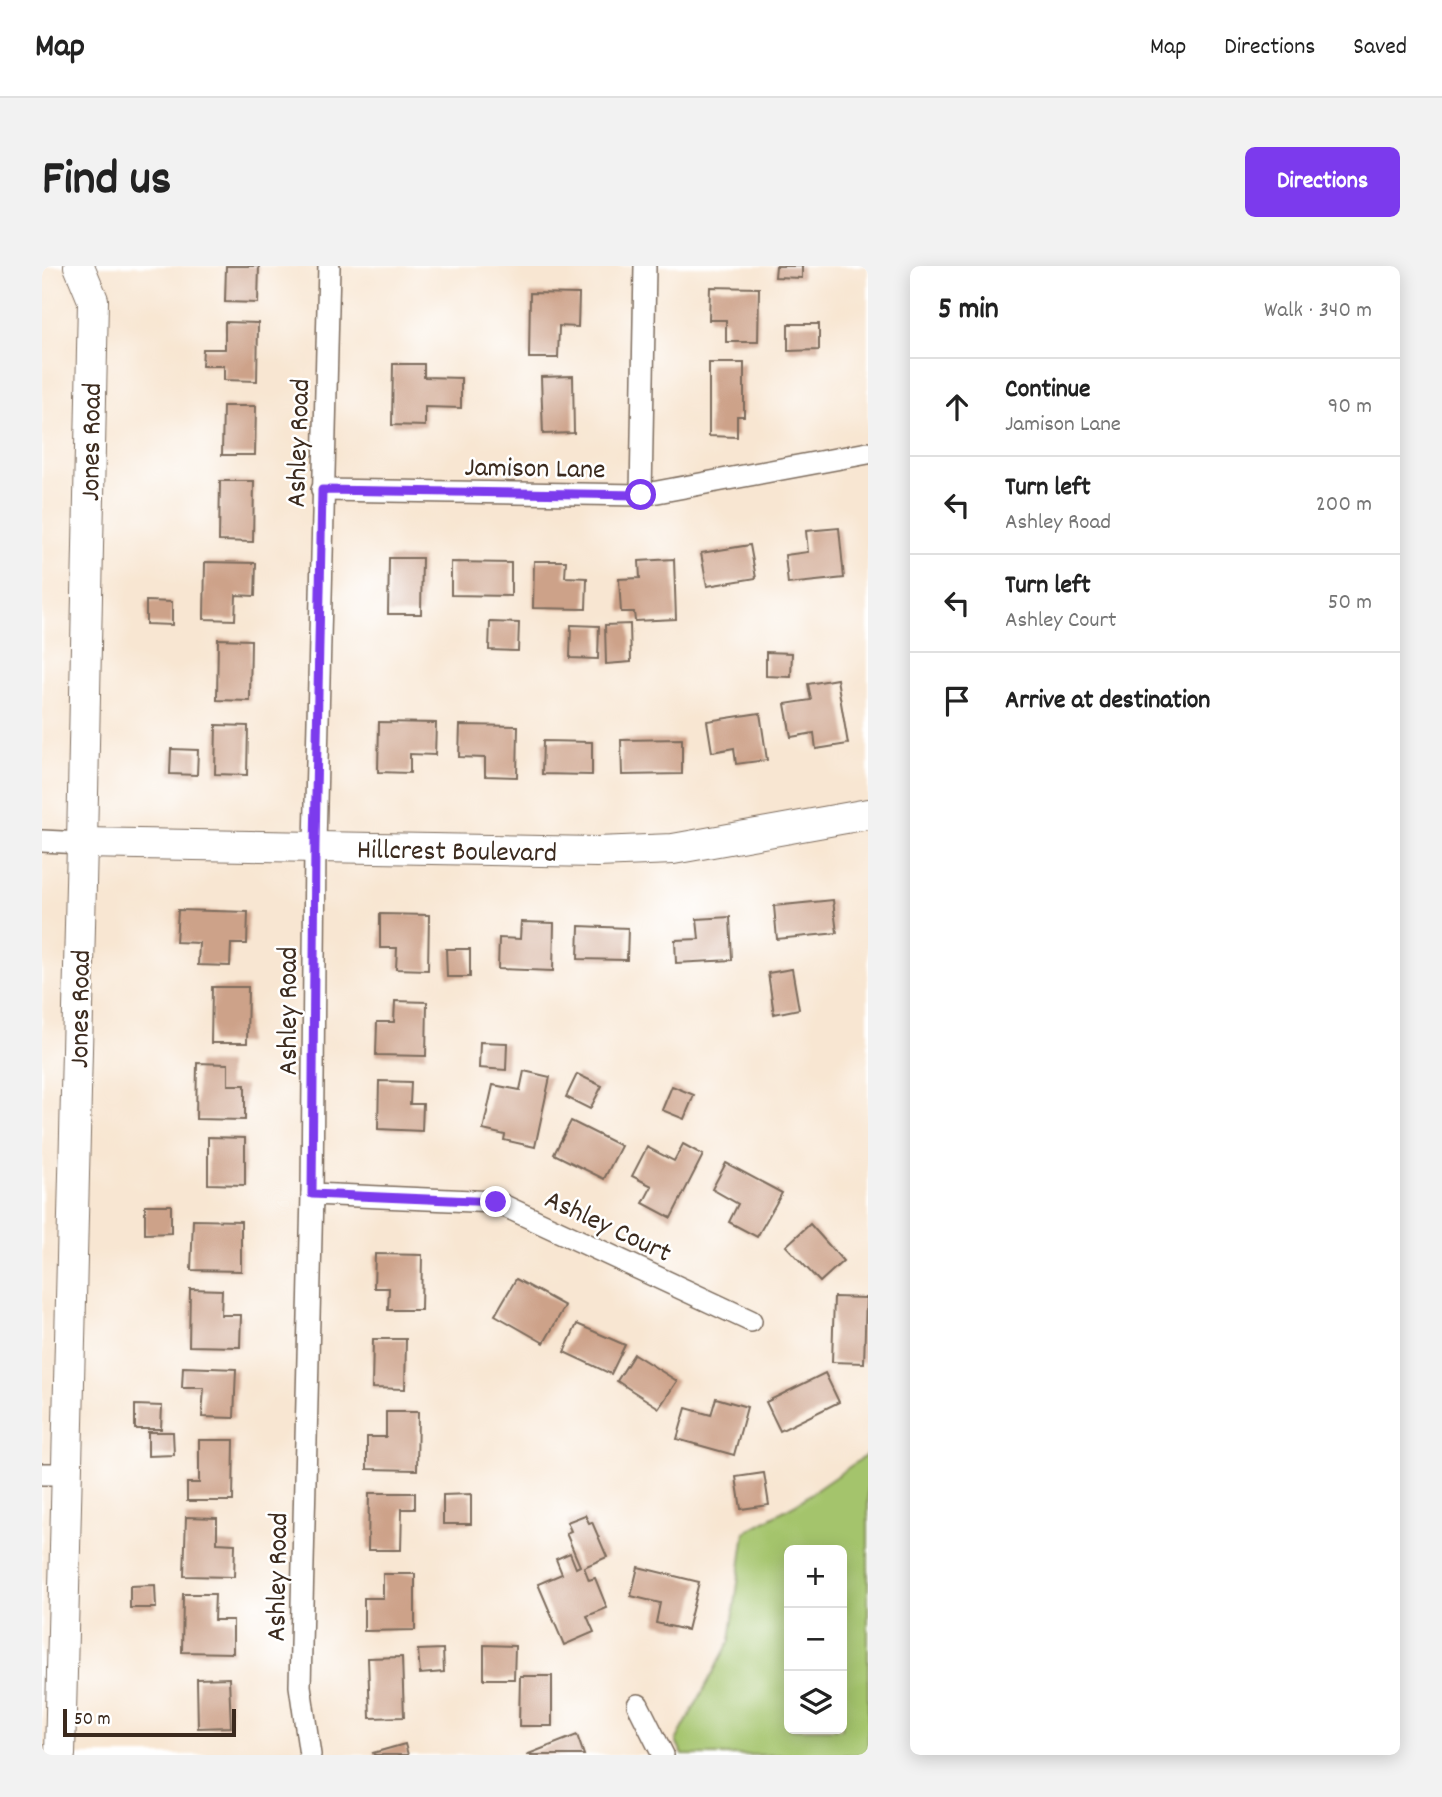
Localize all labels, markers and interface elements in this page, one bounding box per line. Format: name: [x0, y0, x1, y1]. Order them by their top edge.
text: Map: [35, 25, 85, 72]
text: Map: [1150, 31, 1186, 65]
text: Directions: [1224, 31, 1315, 65]
text: Saved: [1353, 31, 1407, 65]
text: Find us: [42, 147, 171, 217]
button: Directions: [1245, 147, 1400, 217]
text: 5 min: [938, 290, 999, 333]
text: Walk · 340 m: [1264, 295, 1372, 328]
text: Continue: [1005, 372, 1090, 409]
street label: Ashley Road: [279, 378, 323, 508]
street label: Jones Road: [73, 383, 115, 502]
icon: ahead: [938, 388, 976, 426]
text: 90 m: [1328, 391, 1372, 424]
text: Jamison Lane: [1005, 409, 1121, 442]
street label: Jamison Lane: [464, 450, 606, 492]
text: Turn left: [1005, 470, 1091, 507]
route start: [625, 479, 656, 510]
icon: left: [938, 486, 976, 524]
text: 200 m: [1316, 489, 1372, 522]
text: Ashley Road: [1005, 507, 1111, 540]
text: Turn left: [1005, 568, 1091, 605]
icon: left: [938, 584, 976, 622]
text: 50 m: [1328, 587, 1372, 620]
text: Ashley Court: [1005, 605, 1116, 638]
icon: arrive: [938, 682, 976, 720]
text: Arrive at destination: [1005, 683, 1210, 720]
street label: Hillcrest Boulevard: [356, 832, 557, 876]
street label: Ashley Road: [271, 947, 311, 1076]
street label: Jones Road: [62, 950, 104, 1069]
street label: Ashley Court: [537, 1182, 677, 1275]
route end: [480, 1186, 511, 1217]
street label: Ashley Road: [259, 1512, 301, 1642]
map controls: [784, 1545, 847, 1734]
button: +: [784, 1545, 847, 1608]
button: −: [784, 1608, 847, 1671]
button: layers: [784, 1671, 847, 1734]
scale bar: [63, 1706, 236, 1738]
text: 50 m: [74, 1707, 111, 1734]

